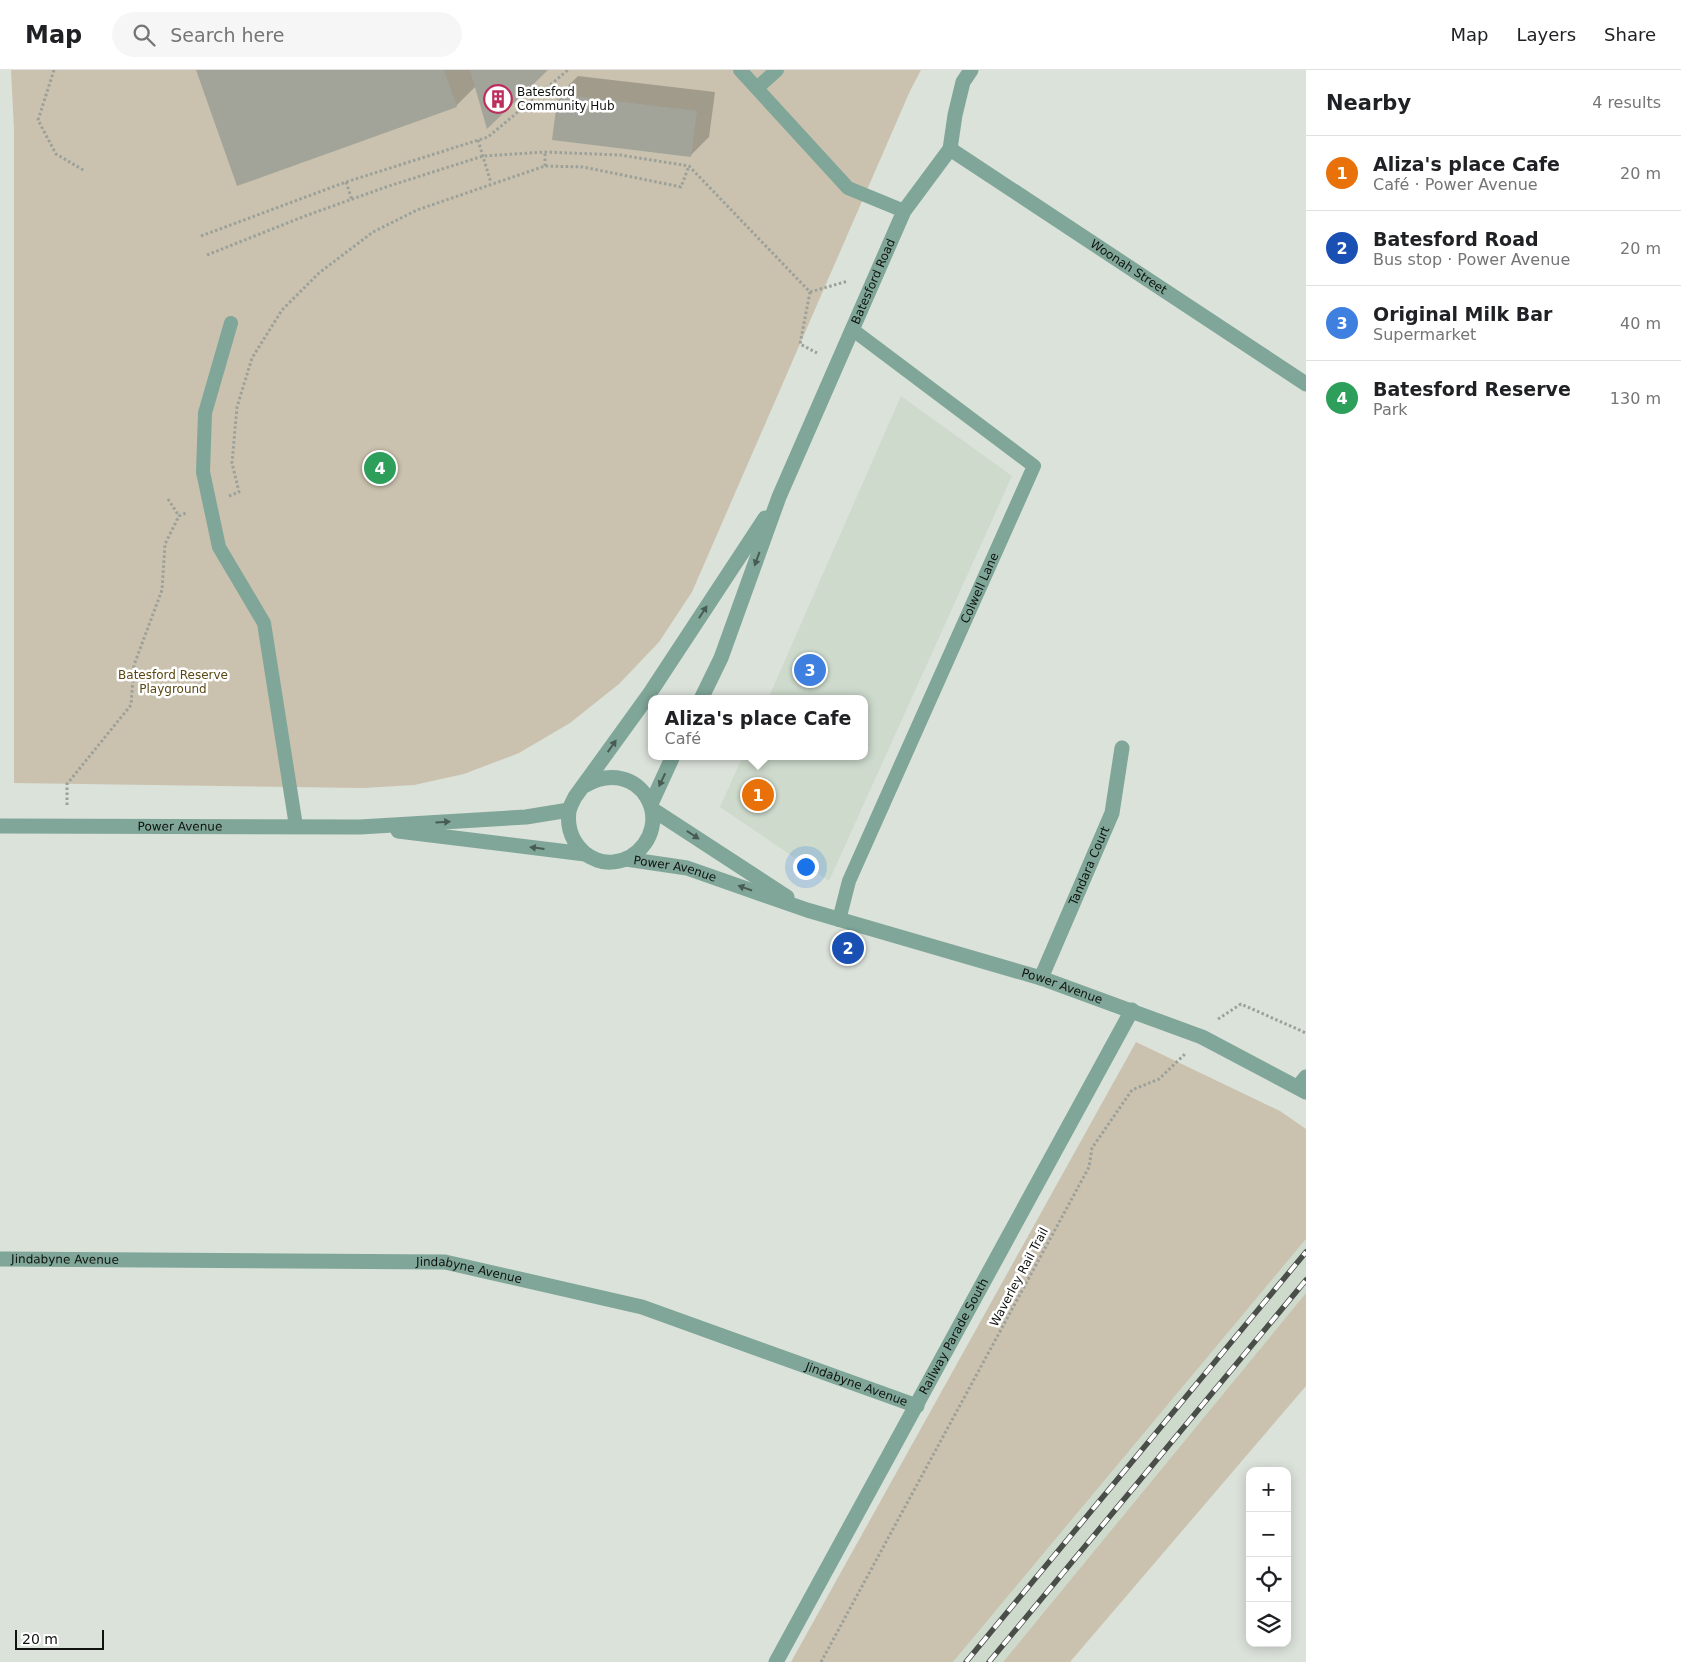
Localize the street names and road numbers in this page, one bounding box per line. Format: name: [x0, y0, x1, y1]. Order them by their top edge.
street label: Batesford Road: [848, 237, 898, 326]
street label: Woonah Street: [1088, 237, 1170, 297]
street label: Colwell Lane: [958, 551, 1001, 626]
street label: Power Avenue: [138, 819, 222, 834]
street label: Tandara Court: [1066, 824, 1112, 908]
street label: Power Avenue: [633, 853, 718, 885]
street label: Power Avenue: [1020, 966, 1104, 1007]
street label: Waverley Rail Trail: [987, 1225, 1051, 1329]
street label: Jindabyne Avenue: [10, 1252, 119, 1267]
street label: Jindabyne Avenue: [415, 1255, 523, 1286]
street label: Railway Parade South: [916, 1276, 991, 1397]
street label: Jindabyne Avenue: [802, 1359, 909, 1409]

